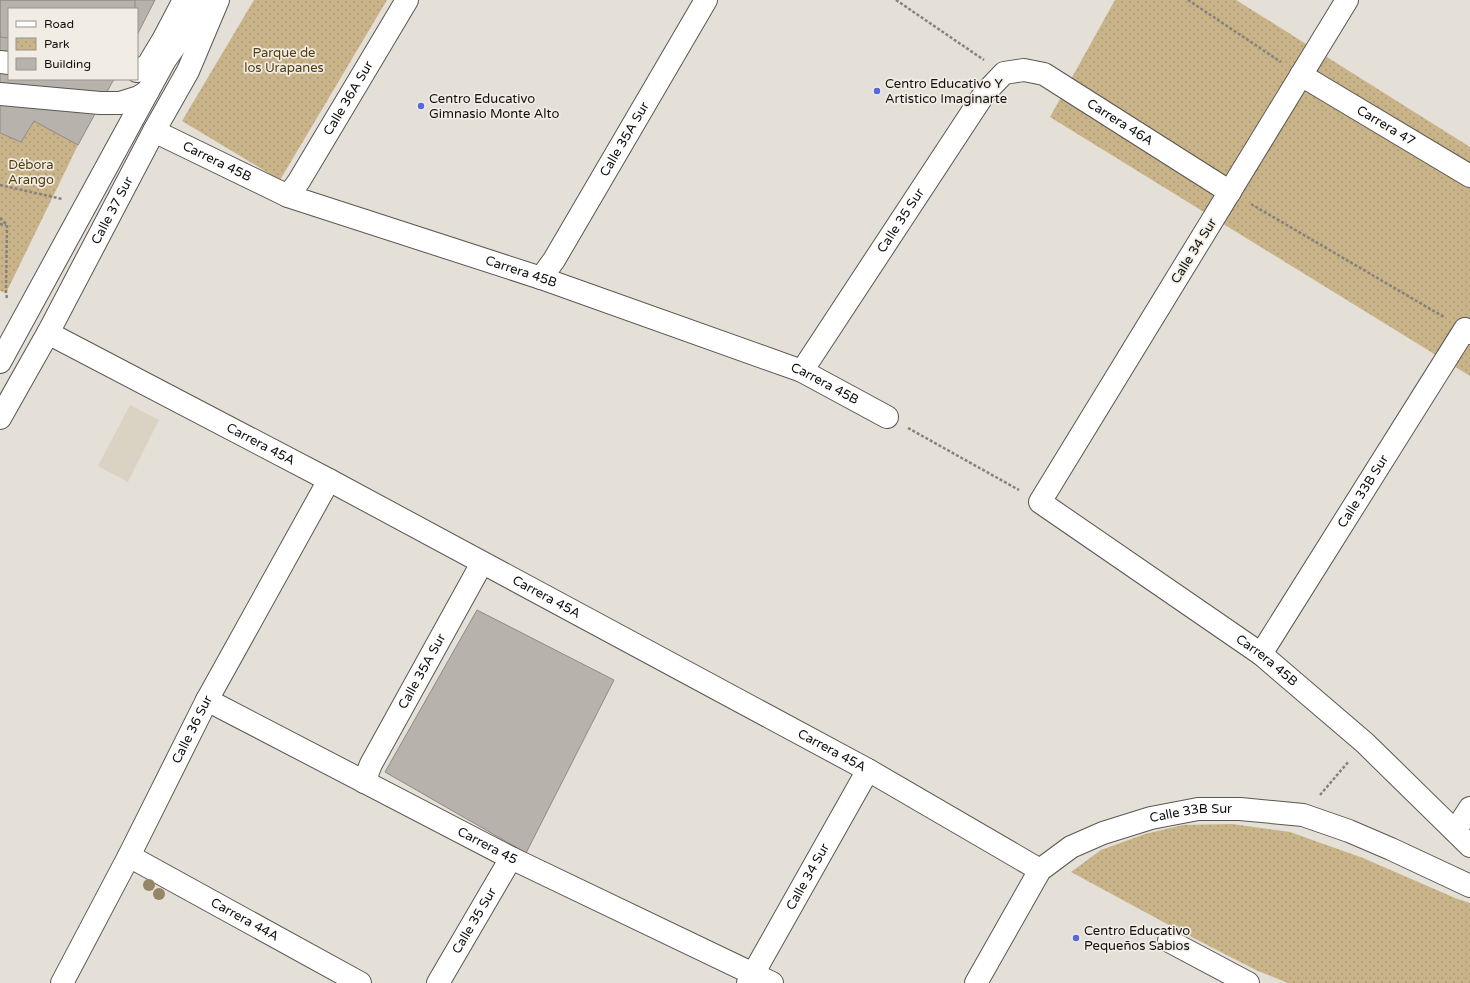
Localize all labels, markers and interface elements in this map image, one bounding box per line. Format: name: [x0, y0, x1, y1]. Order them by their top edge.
legend: [8, 8, 138, 80]
text: Road: [44, 17, 74, 31]
text: Park: [44, 37, 70, 51]
park label: Parque de los Urapanes: [244, 45, 324, 76]
text: Building: [44, 57, 91, 71]
street label: Calle 36A Sur: [320, 58, 377, 138]
place label: Centro Educativo Y Artistico Imaginarte: [885, 76, 1007, 107]
marker: Centro Educativo Y Artistico Imaginarte: [872, 86, 882, 96]
place label: Centro Educativo Gimnasio Monte Alto: [429, 91, 559, 122]
street label: Carrera 46A: [1084, 95, 1156, 149]
street label: Calle 35A Sur: [596, 99, 653, 180]
marker: Centro Educativo Gimnasio Monte Alto: [416, 101, 426, 111]
street label: Carrera 47: [1354, 102, 1418, 149]
street label: Carrera 45B: [180, 138, 254, 185]
park label: Débora Arango: [8, 157, 54, 188]
street label: Calle 37 Sur: [88, 174, 137, 247]
street label: Calle 35 Sur: [874, 185, 928, 256]
street label: Calle 34 Sur: [1168, 215, 1220, 287]
street label: Carrera 45B: [483, 252, 559, 291]
street label: Carrera 45B: [789, 360, 861, 408]
street label: Carrera 45A: [224, 420, 298, 469]
street label: Calle 33B Sur: [1334, 452, 1392, 531]
street label: Carrera 45A: [509, 572, 584, 622]
street label: Calle 35A Sur: [395, 631, 449, 712]
street label: Carrera 45B: [1233, 631, 1301, 690]
street label: Calle 36 Sur: [169, 693, 216, 766]
street label: Carrera 45A: [795, 726, 869, 775]
street label: Calle 33B Sur: [1148, 801, 1232, 826]
street label: Carrera 45: [455, 824, 520, 868]
street label: Calle 34 Sur: [783, 840, 833, 913]
street label: Calle 35 Sur: [449, 885, 500, 957]
street label: Carrera 44A: [208, 894, 282, 945]
place label: Centro Educativo Pequeños Sabios: [1084, 923, 1190, 954]
marker: Centro Educativo Pequeños Sabios: [1071, 933, 1081, 943]

